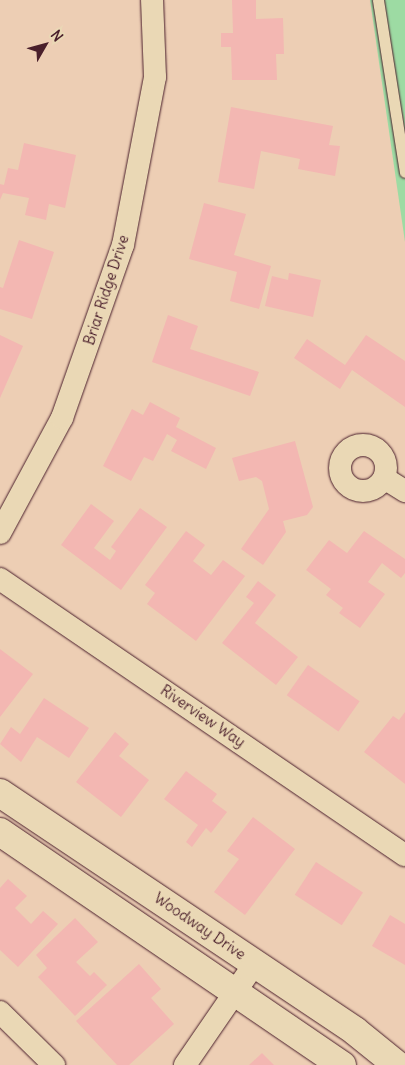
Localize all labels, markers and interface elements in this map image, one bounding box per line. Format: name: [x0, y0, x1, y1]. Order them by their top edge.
north arrow: [20, 20, 70, 70]
text: N: [47, 26, 67, 45]
street label: Briar Ridge Drive: [80, 233, 132, 347]
street label: Riverview Way: [157, 681, 249, 751]
street label: Woodway Drive: [151, 889, 249, 963]

